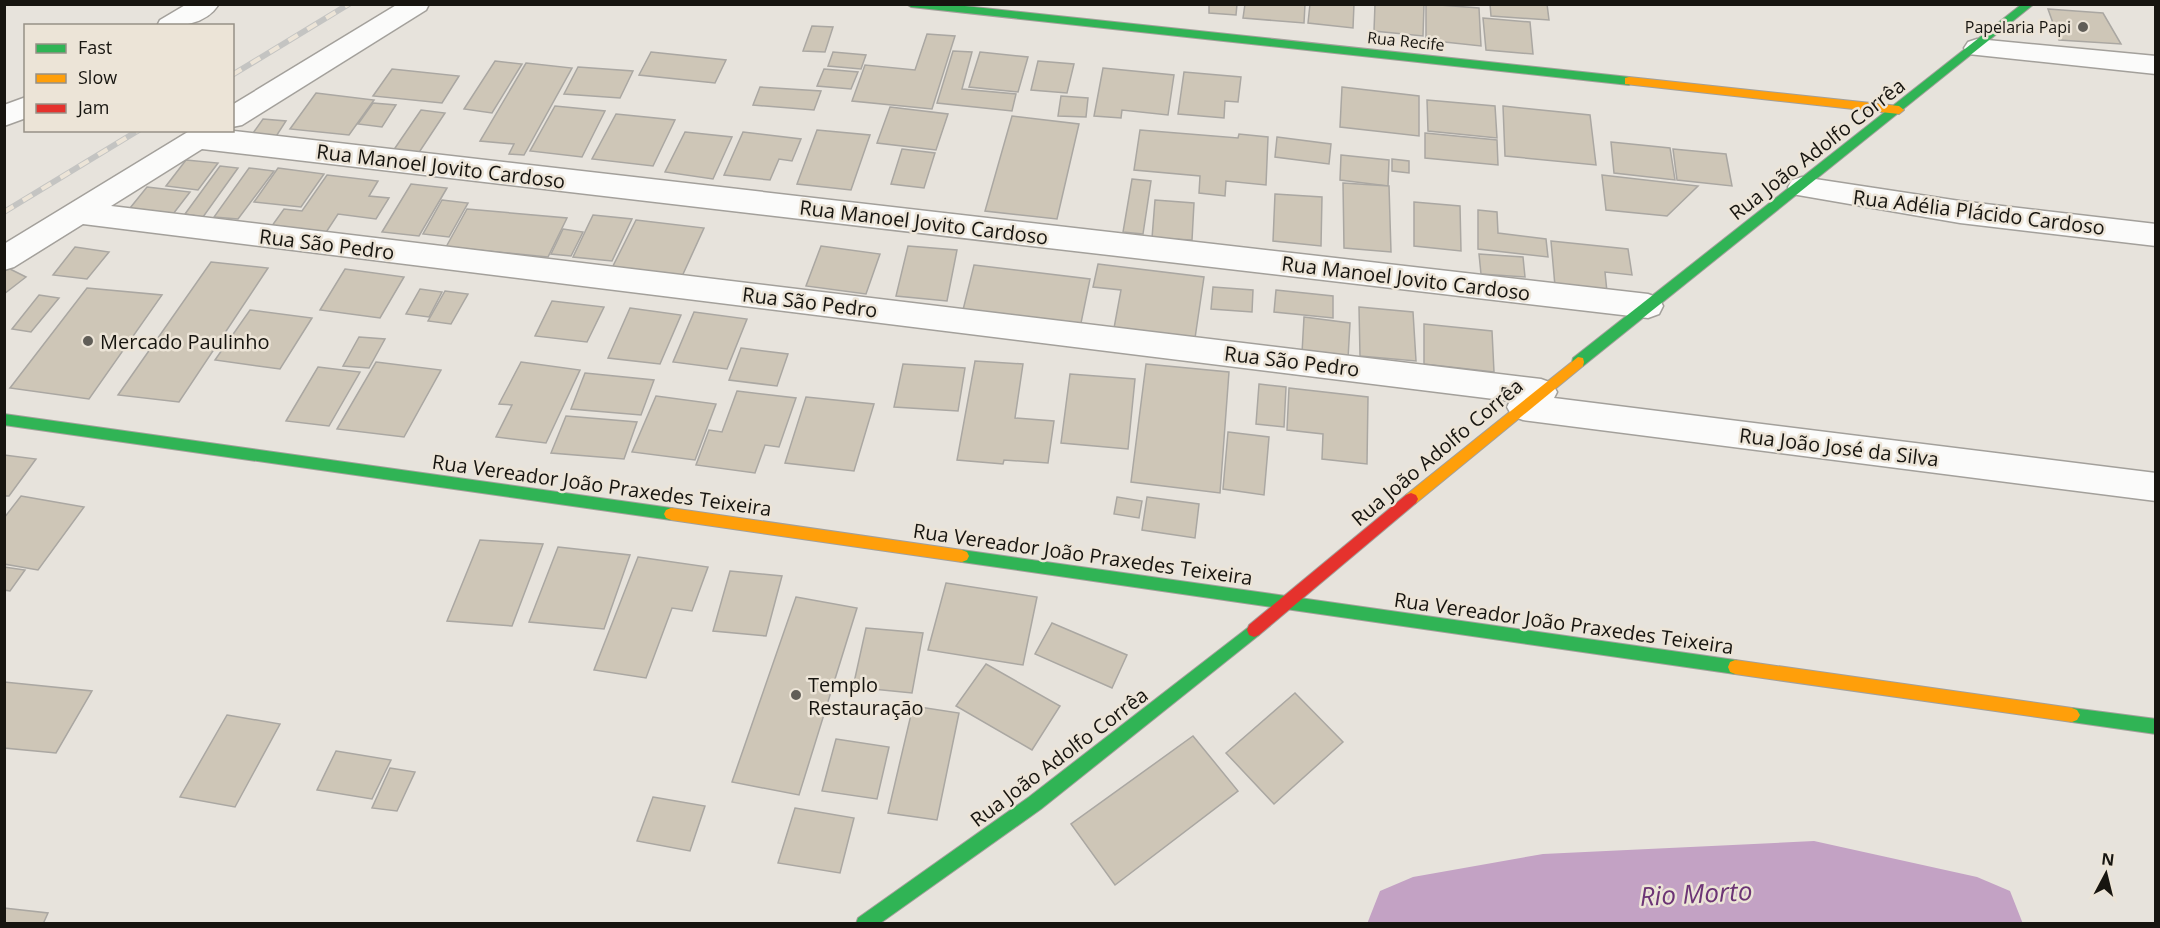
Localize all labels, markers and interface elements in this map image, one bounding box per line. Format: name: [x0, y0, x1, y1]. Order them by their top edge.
place label: Papelaria Papi: [1965, 16, 2071, 38]
marker: Papelaria Papi: [2076, 20, 2090, 34]
legend: [24, 24, 234, 132]
street label: Rua Recife: [1366, 26, 1446, 56]
text: Fast: [78, 35, 112, 59]
text: Slow: [78, 65, 117, 89]
street label: Rua João Adolfo Corrêa: [1724, 72, 1910, 226]
text: Jam: [76, 95, 110, 119]
street label: Rua Manoel Jovito Cardoso: [315, 137, 567, 195]
street label: Rua Adélia Plácido Cardoso: [1852, 183, 2106, 241]
street label: Rua Manoel Jovito Cardoso: [798, 193, 1050, 251]
street label: Rua São Pedro: [258, 222, 396, 266]
street label: Rua Manoel Jovito Cardoso: [1280, 249, 1532, 307]
street label: Rua São Pedro: [741, 280, 879, 324]
place label: Mercado Paulinho: [100, 328, 270, 355]
marker: Mercado Paulinho: [81, 334, 95, 348]
street label: Rua São Pedro: [1223, 339, 1361, 383]
street label: Rua João Adolfo Corrêa: [1346, 372, 1528, 532]
street label: Rua João José da Silva: [1738, 421, 1940, 473]
street label: Rua Vereador João Praxedes Teixeira: [431, 448, 773, 522]
street label: Rua Vereador João Praxedes Teixeira: [912, 517, 1254, 591]
street label: Rua Vereador João Praxedes Teixeira: [1393, 586, 1735, 660]
place label: Templo Restauração: [808, 671, 924, 721]
street label: Rua João Adolfo Corrêa: [965, 681, 1153, 833]
marker: Templo Restauração: [789, 688, 803, 702]
north arrow: [2076, 844, 2136, 904]
text: N: [2100, 847, 2116, 871]
water label: Rio Morto: [1639, 872, 1753, 914]

